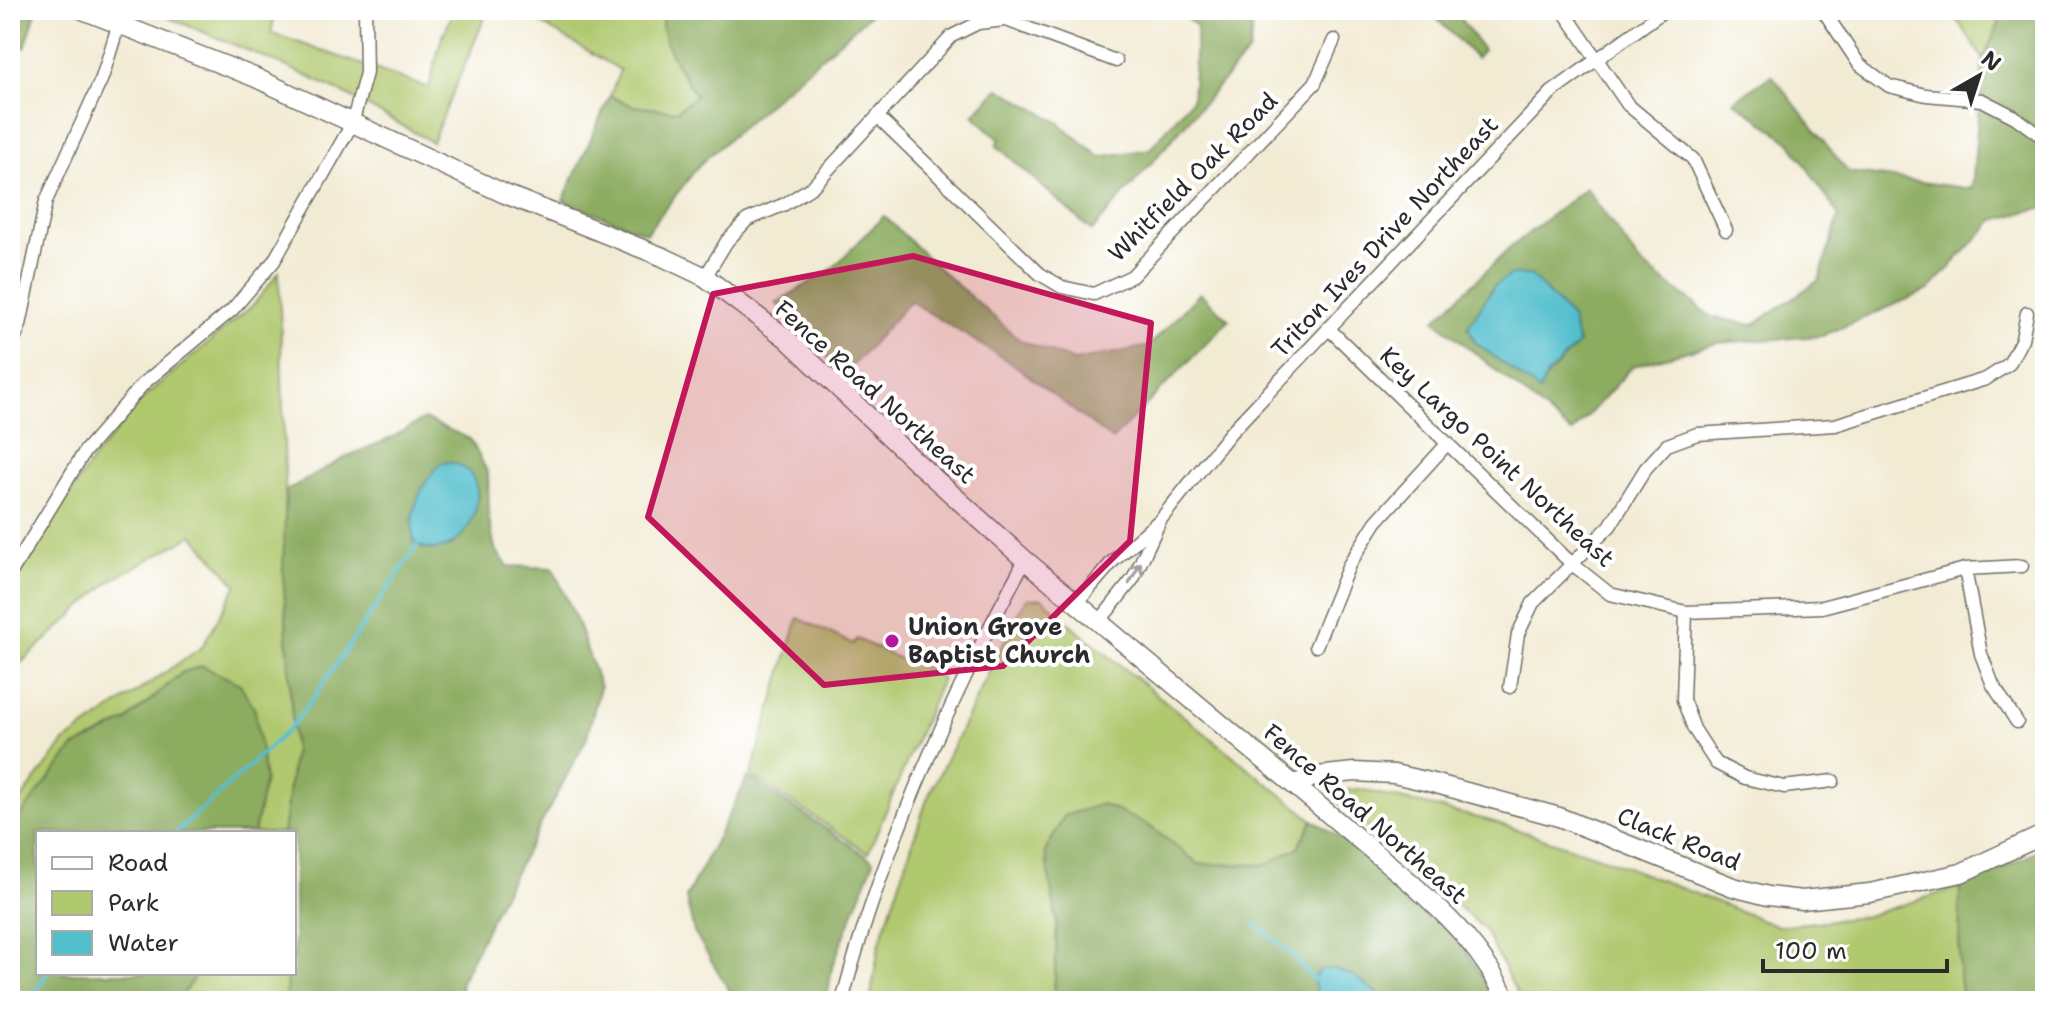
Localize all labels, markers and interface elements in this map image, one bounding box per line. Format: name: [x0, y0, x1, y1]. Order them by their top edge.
north arrow: [1939, 36, 2019, 116]
text: N: [1975, 44, 2007, 78]
street label: Whitfield Oak Road: [1101, 85, 1285, 269]
street label: Triton Ives Drive Northeast: [1264, 109, 1506, 365]
street label: Fence Road Northeast: [768, 293, 982, 491]
street label: Key Largo Point Northeast: [1373, 340, 1621, 574]
one-way arrow: [1128, 562, 1143, 586]
place label: Union Grove Baptist Church: [908, 611, 1090, 671]
marker: Union Grove Baptist Church: [883, 632, 901, 650]
street label: Fence Road Northeast: [1256, 717, 1474, 911]
street label: Clack Road: [1613, 800, 1745, 878]
legend: [36, 831, 296, 975]
text: Road: [108, 847, 168, 879]
text: Park: [108, 887, 160, 919]
scale bar: [1763, 923, 1947, 973]
text: Water: [108, 927, 179, 959]
text: 100 m: [1775, 935, 1847, 967]

